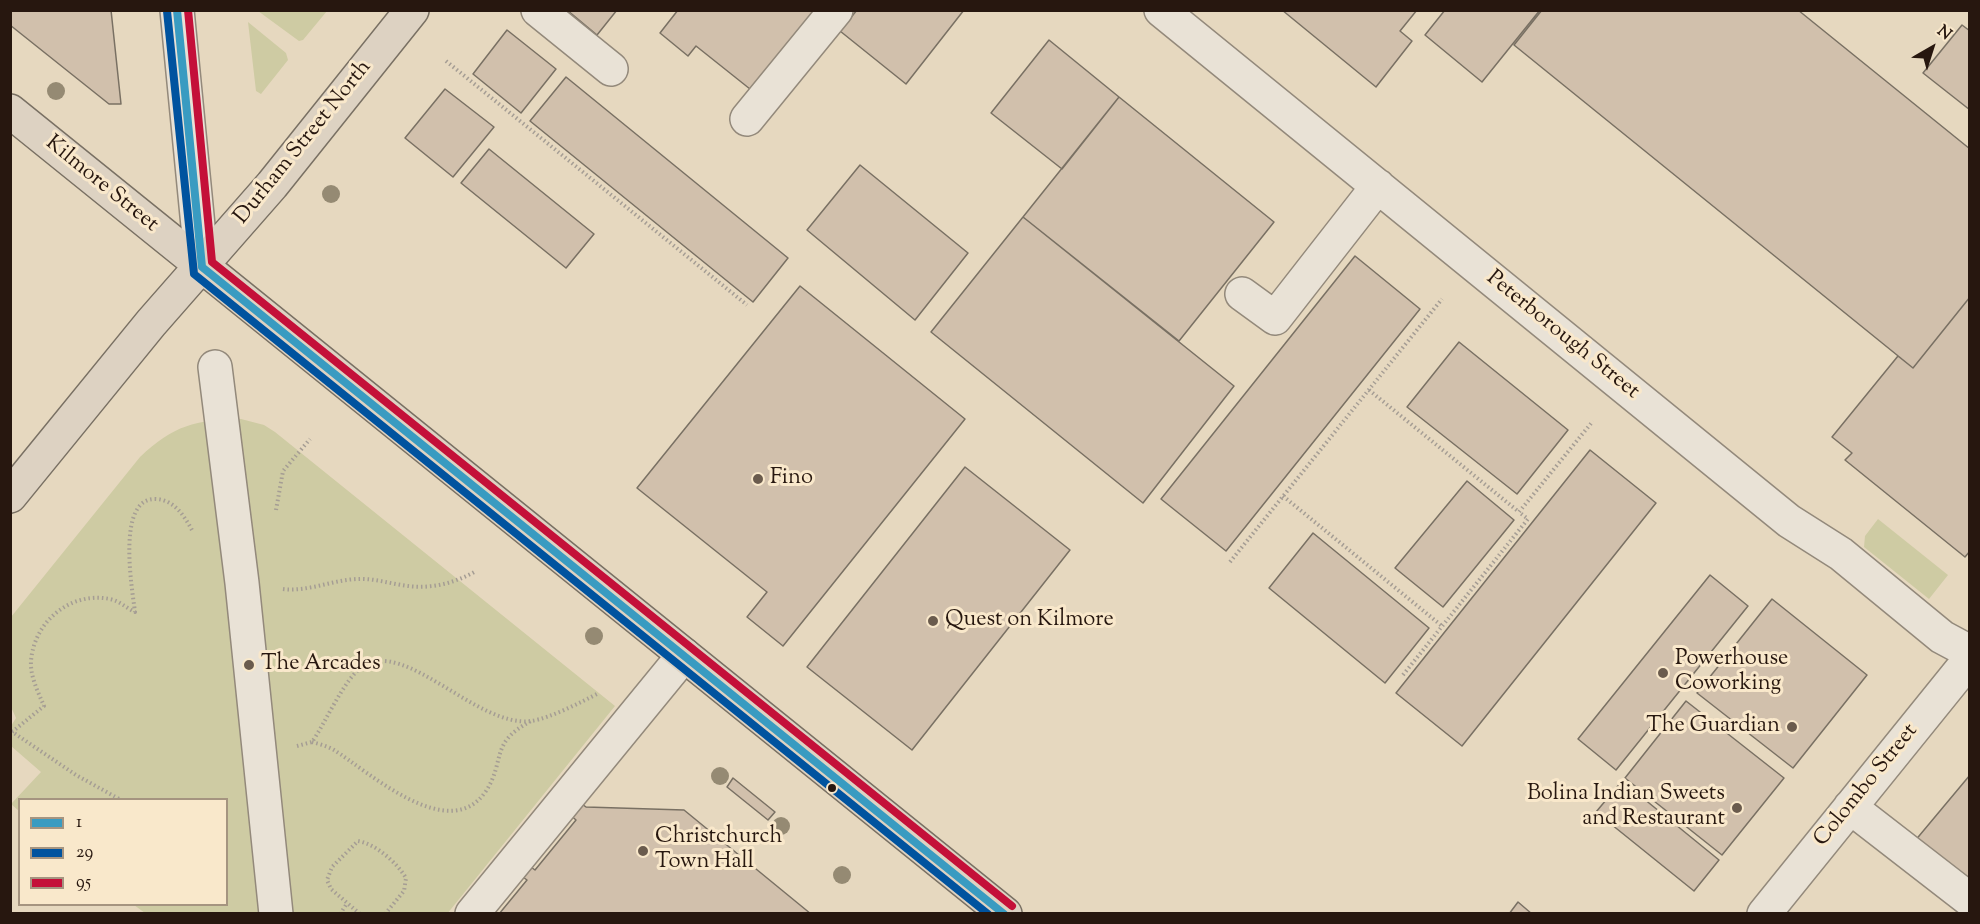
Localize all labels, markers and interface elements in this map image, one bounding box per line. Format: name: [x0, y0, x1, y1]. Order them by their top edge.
north arrow: [1902, 18, 1962, 78]
text: N: [1931, 21, 1956, 47]
street label: Durham Street North: [230, 56, 378, 230]
street label: Kilmore Street: [39, 131, 163, 239]
street label: Peterborough Street: [1480, 266, 1644, 406]
place label: Fino: [770, 466, 813, 492]
marker: Fino: [751, 472, 765, 486]
place label: Quest on Kilmore: [945, 608, 1114, 634]
marker: Quest on Kilmore: [926, 614, 940, 628]
place label: Powerhouse Coworking: [1675, 647, 1788, 698]
place label: The Arcades: [261, 652, 381, 678]
marker: The Arcades: [242, 658, 256, 672]
marker: Powerhouse Coworking: [1656, 666, 1670, 680]
place label: The Guardian: [1646, 714, 1780, 740]
street label: Colombo Street: [1809, 719, 1925, 853]
marker: The Guardian: [1785, 720, 1799, 734]
unlabelled marker: [826, 782, 838, 794]
place label: Bolina Indian Sweets and Restaurant: [1527, 782, 1725, 834]
legend: [18, 798, 228, 906]
marker: Bolina Indian Sweets and Restaurant: [1730, 801, 1744, 815]
text: 1: [76, 810, 82, 836]
place label: Christchurch Town Hall: [655, 825, 782, 876]
text: 29: [76, 840, 93, 866]
marker: Christchurch Town Hall: [636, 844, 650, 858]
text: 95: [76, 870, 91, 896]

